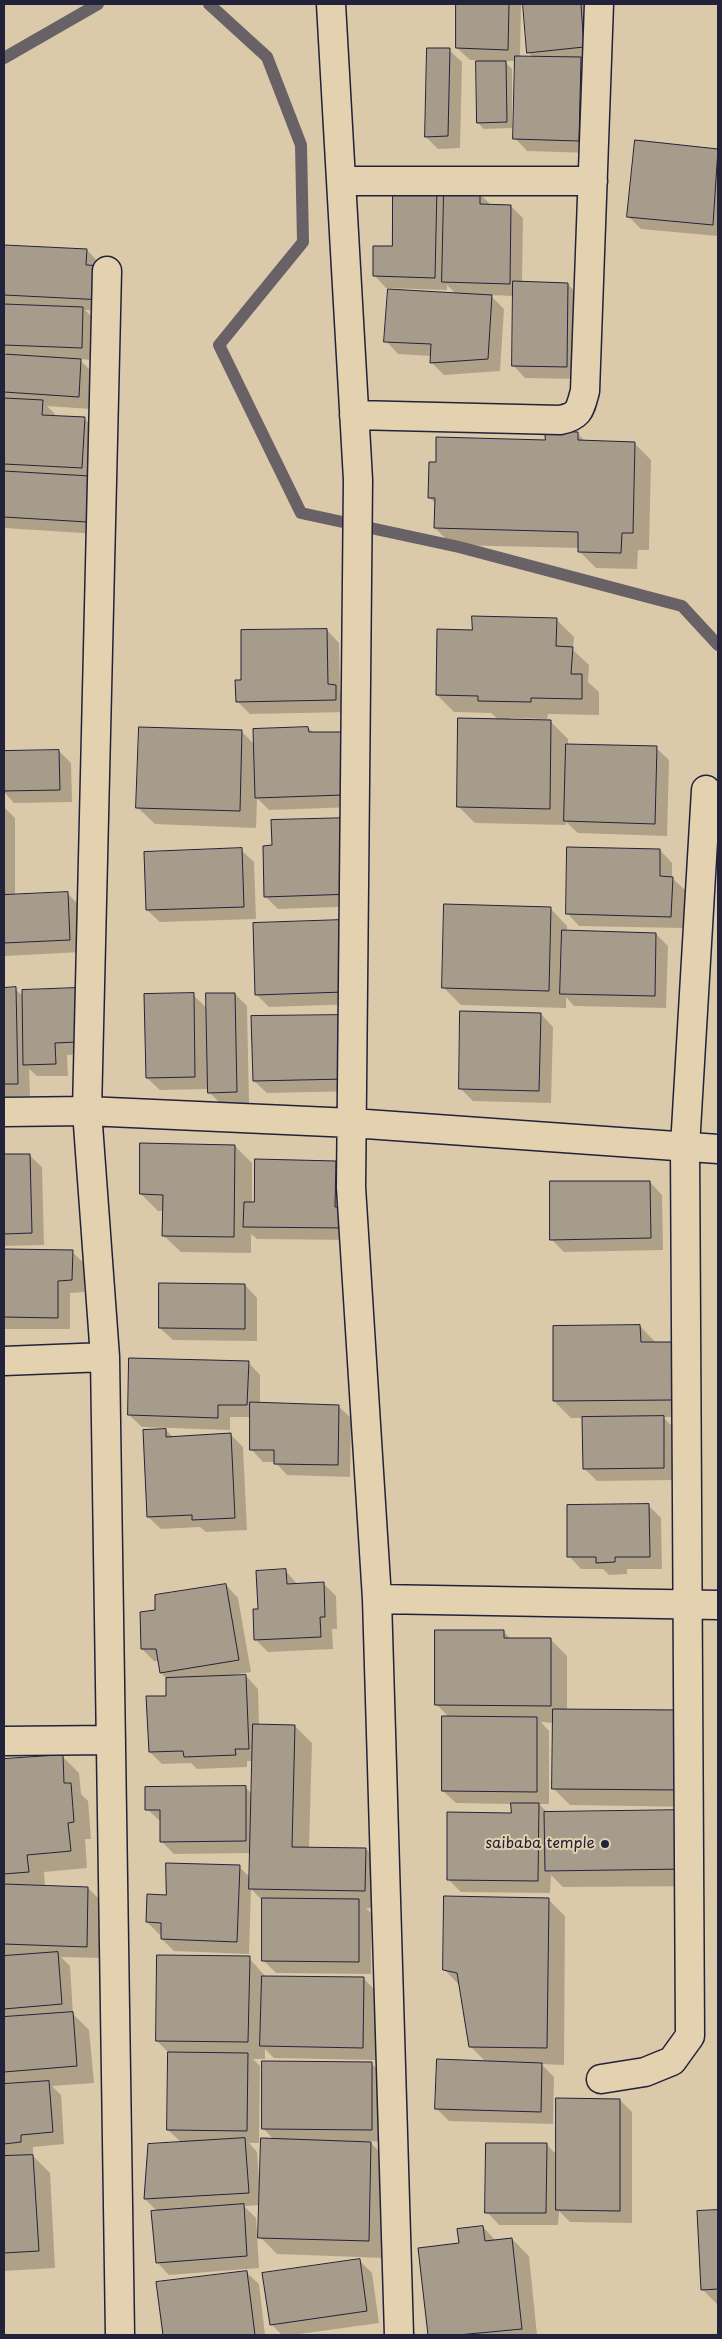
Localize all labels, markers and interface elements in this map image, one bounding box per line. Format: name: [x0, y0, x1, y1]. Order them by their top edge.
place label: saibaba temple: [486, 1835, 595, 1853]
marker: saibaba temple: [599, 1838, 611, 1850]

